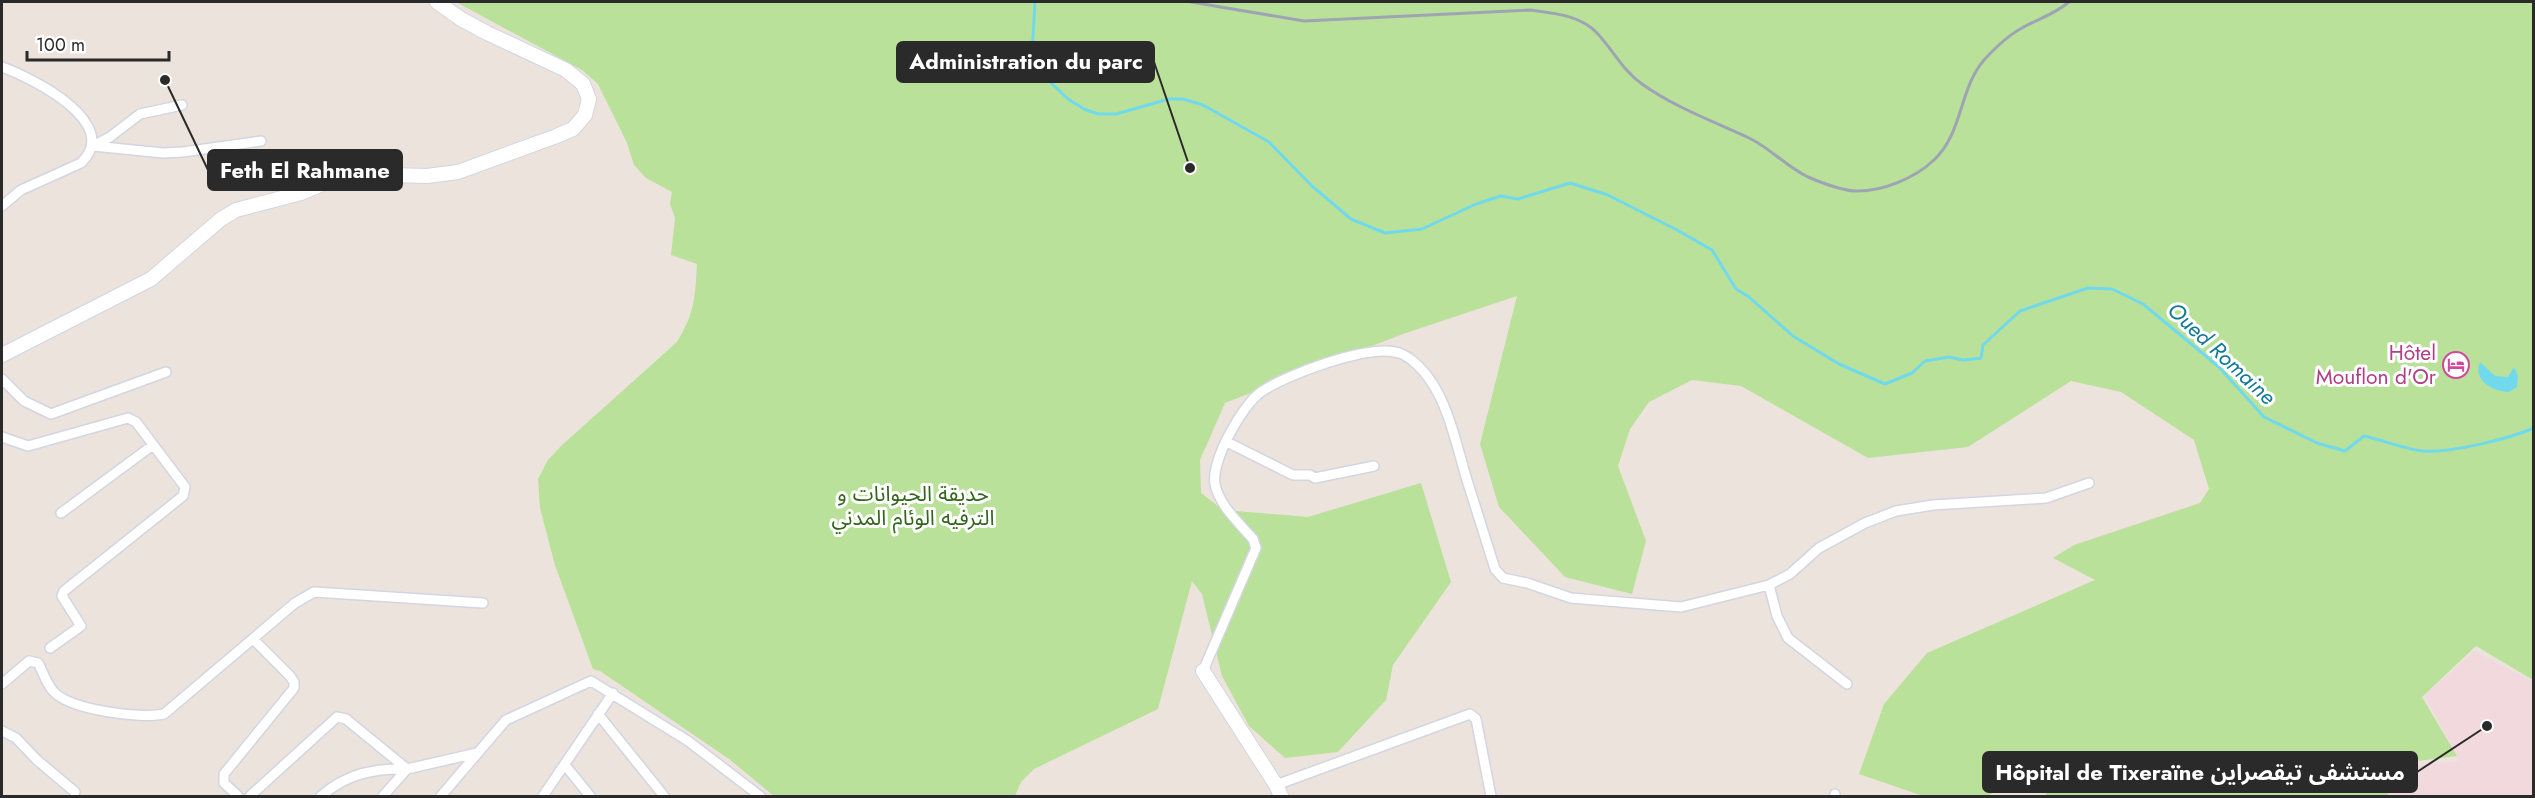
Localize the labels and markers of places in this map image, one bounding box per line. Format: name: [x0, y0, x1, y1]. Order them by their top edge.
callout: Administration du parc: [897, 42, 1154, 82]
callout: Feth El Rahmane: [208, 150, 402, 190]
place label: Hôtel Mouflon d'Or: [2316, 338, 2437, 392]
hotel icon: Hôtel Mouflon d'Or: [2441, 350, 2471, 380]
callout: Hôpital de Tixeraïne مستشفى تيقصراين: [1983, 752, 2417, 792]

